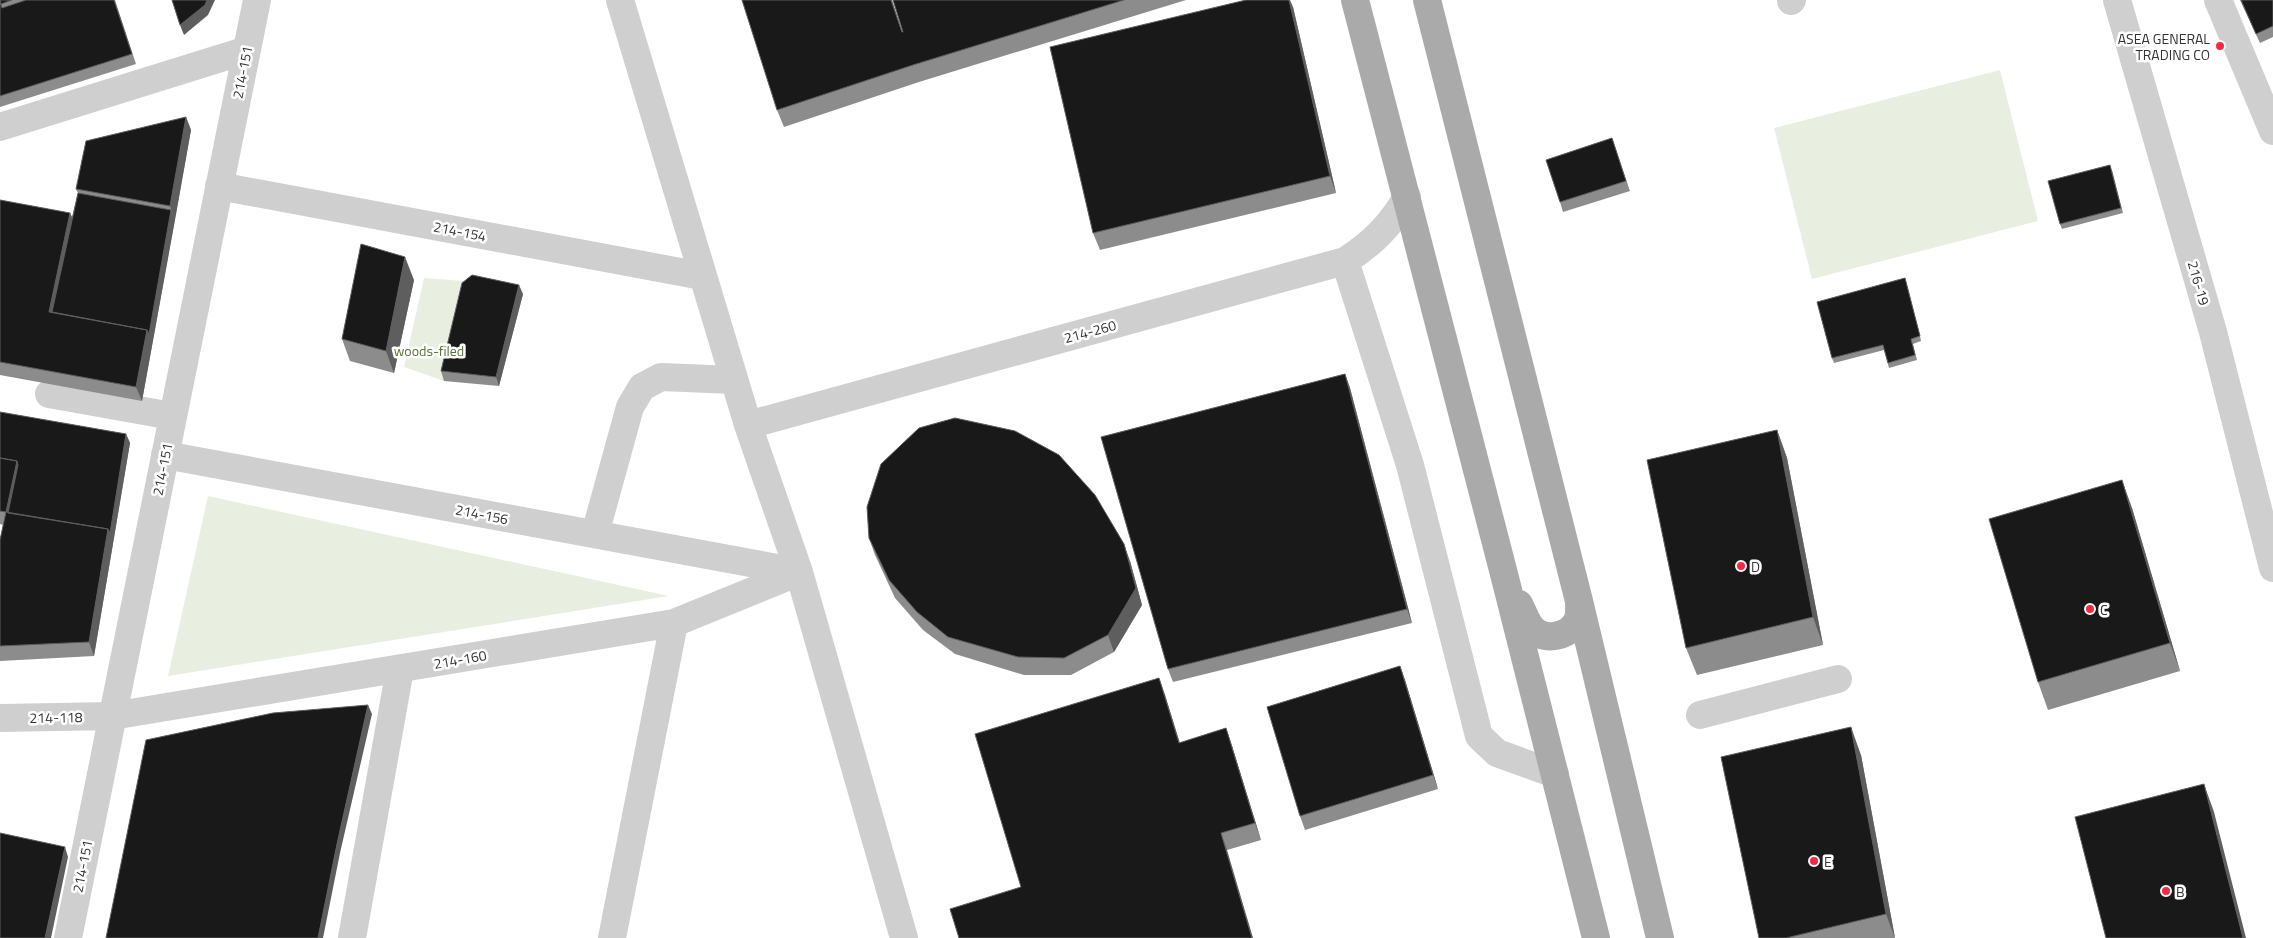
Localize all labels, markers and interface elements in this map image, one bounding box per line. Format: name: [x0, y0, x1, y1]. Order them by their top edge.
place label: ASEA GENERAL TRADING CO: [2118, 28, 2210, 65]
marker: ASEA GENERAL TRADING CO: [2214, 40, 2226, 52]
street label: 214-151: [227, 44, 257, 100]
street label: 214-154: [432, 216, 488, 246]
street label: 216-19: [2183, 258, 2215, 308]
street label: 214-260: [1062, 314, 1119, 348]
park label: woods-filed: [394, 340, 464, 361]
street label: 214-151: [147, 441, 177, 497]
street label: 214-156: [454, 499, 510, 529]
place label: D: [1751, 556, 1760, 577]
marker: D: [1735, 560, 1747, 572]
place label: C: [2100, 599, 2108, 620]
marker: C: [2084, 603, 2096, 615]
street label: 214-160: [432, 644, 488, 674]
street label: 214-118: [29, 706, 83, 728]
street label: 214-151: [67, 838, 97, 894]
place label: E: [1824, 851, 1832, 872]
marker: E: [1808, 855, 1820, 867]
place label: B: [2176, 881, 2185, 902]
marker: B: [2160, 885, 2172, 897]

